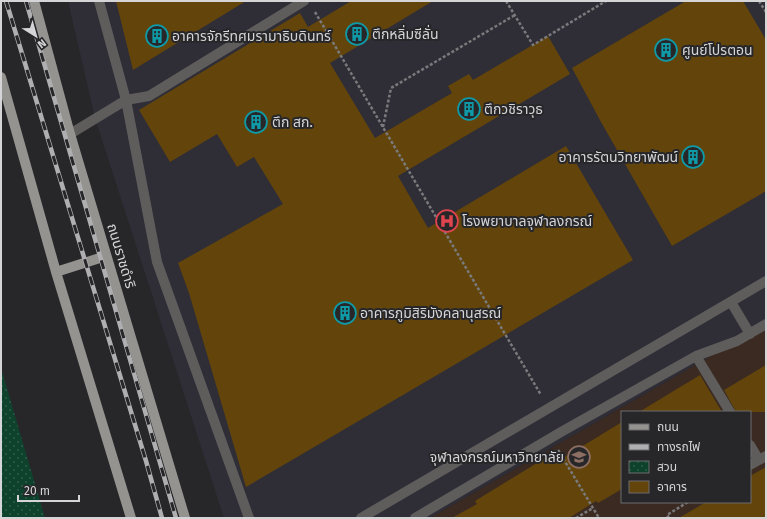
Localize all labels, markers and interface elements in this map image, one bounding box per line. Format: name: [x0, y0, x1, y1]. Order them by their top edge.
north arrow: [16, 16, 56, 56]
building icon: ตึกหลิ่มซีลั่น: [344, 21, 370, 47]
building icon: อาคารจักรีทศมรามาธิบดินทร์: [144, 23, 170, 49]
place label: ตึกหลิ่มซีลั่น: [372, 24, 438, 43]
place label: อาคารจักรีทศมรามาธิบดินทร์: [172, 28, 332, 45]
text: N: [35, 36, 49, 51]
building icon: ศูนย์โปรตอน: [653, 37, 679, 63]
place label: ศูนย์โปรตอน: [682, 42, 753, 59]
building icon: ตึกวชิราวุธ: [456, 96, 482, 122]
place label: ตึกวชิราวุธ: [484, 101, 543, 118]
building icon: ตึก สก.: [243, 109, 269, 135]
place label: ตึก สก.: [272, 114, 313, 131]
building icon: อาคารรัตนวิทยาพัฒน์: [680, 144, 706, 170]
place label: อาคารรัตนวิทยาพัฒน์: [558, 149, 678, 166]
hospital icon: โรงพยาบาลจุฬาลงกรณ์: [434, 208, 460, 234]
place label: โรงพยาบาลจุฬาลงกรณ์: [462, 213, 592, 230]
street label: ถนนราชดำริ: [103, 222, 139, 291]
building icon: อาคารภูมิสิริมังคลานุสรณ์: [332, 300, 358, 326]
place label: อาคารภูมิสิริมังคลานุสรณ์: [360, 305, 501, 322]
legend: [621, 411, 751, 503]
text: ถนน: [657, 420, 679, 434]
text: ทางรถไฟ: [657, 440, 700, 454]
school or university icon: จุฬาลงกรณ์มหาวิทยาลัย: [566, 444, 592, 470]
place label: จุฬาลงกรณ์มหาวิทยาลัย: [430, 449, 564, 466]
text: สวน: [657, 460, 677, 474]
scale bar: [18, 477, 79, 503]
text: อาคาร: [657, 480, 687, 494]
text: 20 m: [24, 484, 50, 498]

